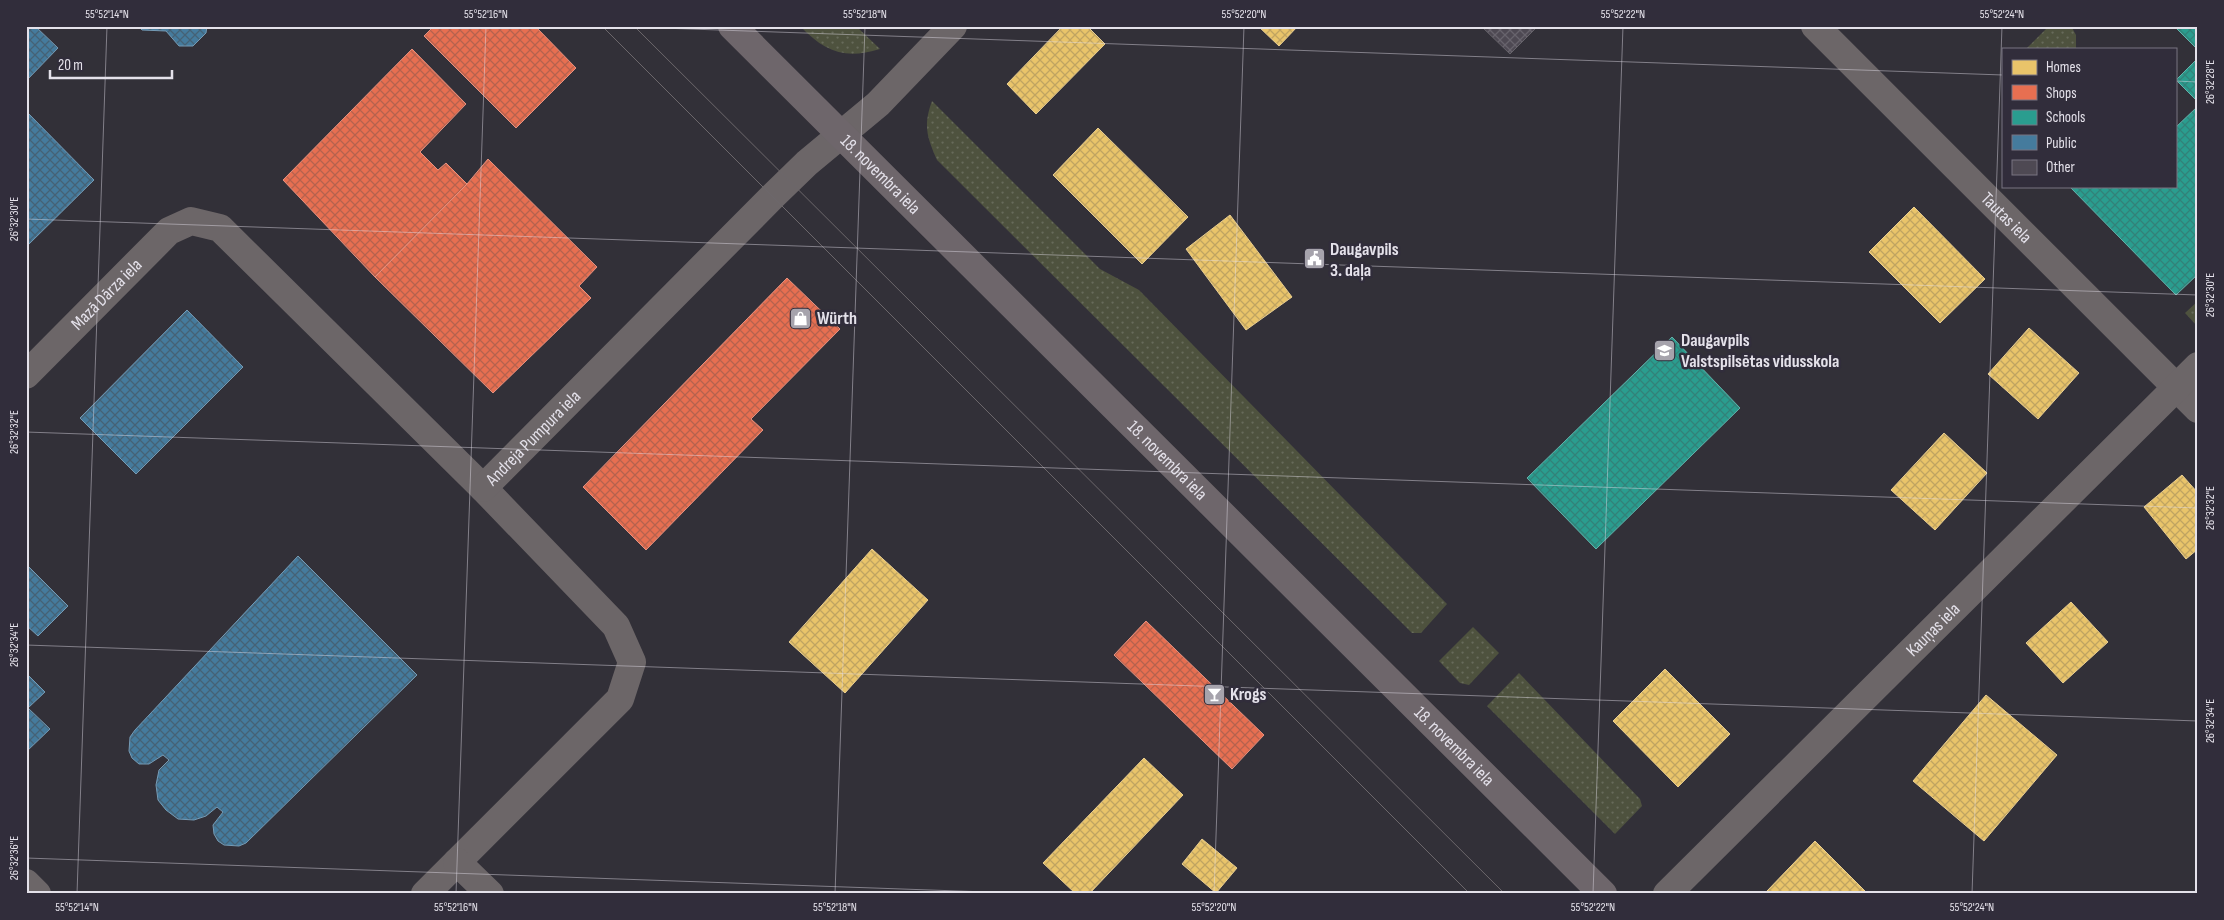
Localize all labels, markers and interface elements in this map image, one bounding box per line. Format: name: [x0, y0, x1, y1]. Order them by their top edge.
text: 55°52'14"N: [85, 7, 129, 22]
text: 55°52'16"N: [464, 7, 508, 22]
text: 55°52'18"N: [843, 7, 887, 22]
text: 55°52'20"N: [1222, 7, 1266, 22]
text: 55°52'22"N: [1601, 7, 1645, 22]
text: 55°52'24"N: [1980, 7, 2024, 22]
scale bar: [50, 48, 172, 80]
legend: [2002, 48, 2176, 188]
text: 20 m: [58, 56, 83, 75]
text: Homes: [2046, 58, 2081, 77]
text: 26°32'28"E: [2203, 60, 2218, 104]
text: Shops: [2046, 84, 2077, 103]
text: Schools: [2046, 108, 2085, 127]
street label: 18. novembra iela: [836, 130, 925, 218]
text: Public: [2046, 134, 2077, 153]
text: Other: [2046, 158, 2075, 177]
street label: Tautas iela: [1977, 188, 2036, 247]
text: 26°32'30"E: [7, 197, 22, 241]
place label: Daugavpils 3. daļa: [1330, 239, 1399, 281]
public building icon: Daugavpils 3. daļa: [1302, 247, 1326, 271]
street label: Mazā Dārza iela: [66, 254, 146, 334]
text: 26°32'30"E: [2203, 273, 2218, 317]
shop icon: Würth: [789, 306, 813, 330]
place label: Würth: [817, 308, 857, 329]
place label: Daugavpils Valstspilsētas vidusskola: [1681, 330, 1839, 372]
school or university icon: Daugavpils Valstspilsētas vidusskola: [1653, 338, 1677, 362]
street label: Andreja Pumpura iela: [481, 386, 585, 490]
text: 26°32'32"E: [7, 410, 22, 454]
street label: 18. novembra iela: [1123, 416, 1212, 504]
text: 26°32'32"E: [2203, 486, 2218, 530]
street label: Kauņas iela: [1902, 598, 1964, 661]
text: 26°32'34"E: [7, 623, 22, 667]
bar icon: Krogs: [1202, 682, 1226, 706]
place label: Krogs: [1230, 684, 1266, 705]
text: 26°32'34"E: [2203, 699, 2218, 743]
street label: 18. novembra iela: [1410, 702, 1499, 790]
text: 26°32'36"E: [7, 836, 22, 880]
text: 55°52'14"N: [55, 900, 99, 915]
text: 55°52'16"N: [434, 900, 478, 915]
text: 55°52'18"N: [813, 900, 857, 915]
text: 55°52'20"N: [1192, 900, 1236, 915]
text: 55°52'22"N: [1571, 900, 1615, 915]
text: 55°52'24"N: [1950, 900, 1994, 915]

